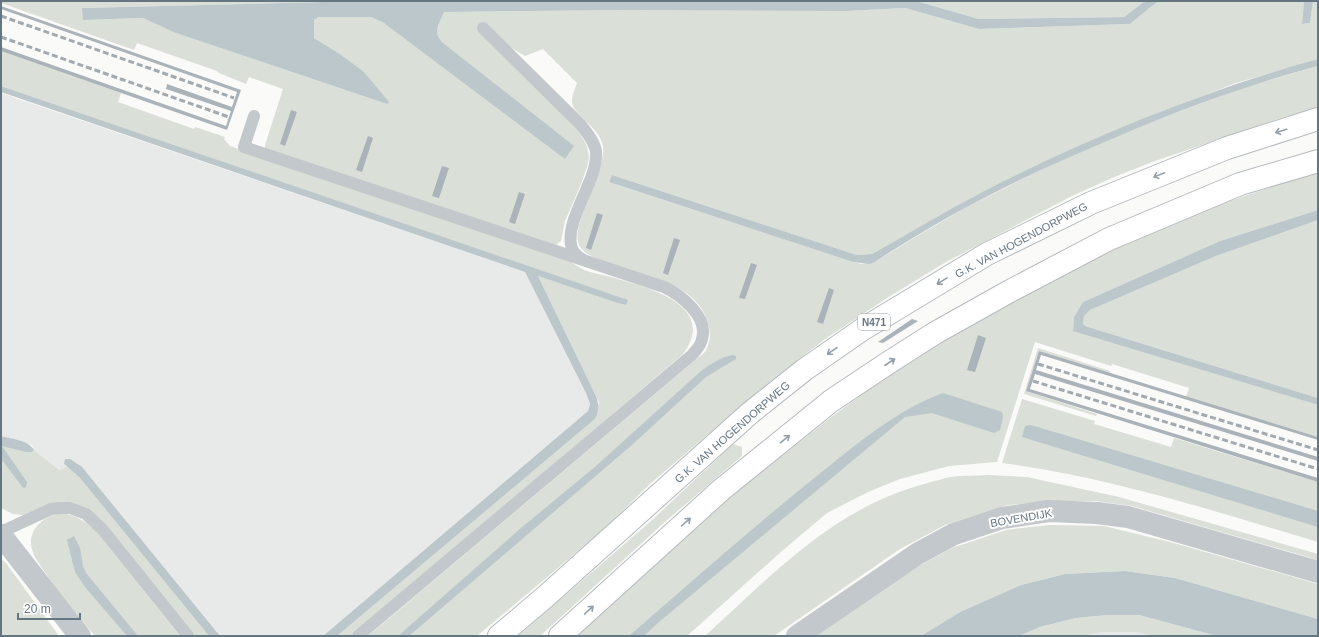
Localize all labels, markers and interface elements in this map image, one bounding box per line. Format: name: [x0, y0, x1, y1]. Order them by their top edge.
one-way arrow: [1274, 128, 1287, 135]
one-way arrow: [1153, 172, 1165, 180]
street label: G.K. VAN HOGENDORPWEG: [953, 200, 1089, 280]
one-way arrow: [936, 278, 948, 286]
road number: N471: [858, 314, 890, 330]
one-way arrow: [827, 347, 838, 355]
one-way arrow: [884, 358, 895, 366]
street label: G.K. VAN HOGENDORPWEG: [672, 379, 792, 485]
one-way arrow: [779, 434, 790, 443]
street label: BOVENDIJK: [989, 507, 1053, 529]
one-way arrow: [680, 518, 691, 527]
scale bar: [18, 595, 80, 621]
text: 20 m: [24, 602, 51, 616]
one-way arrow: [584, 605, 594, 614]

